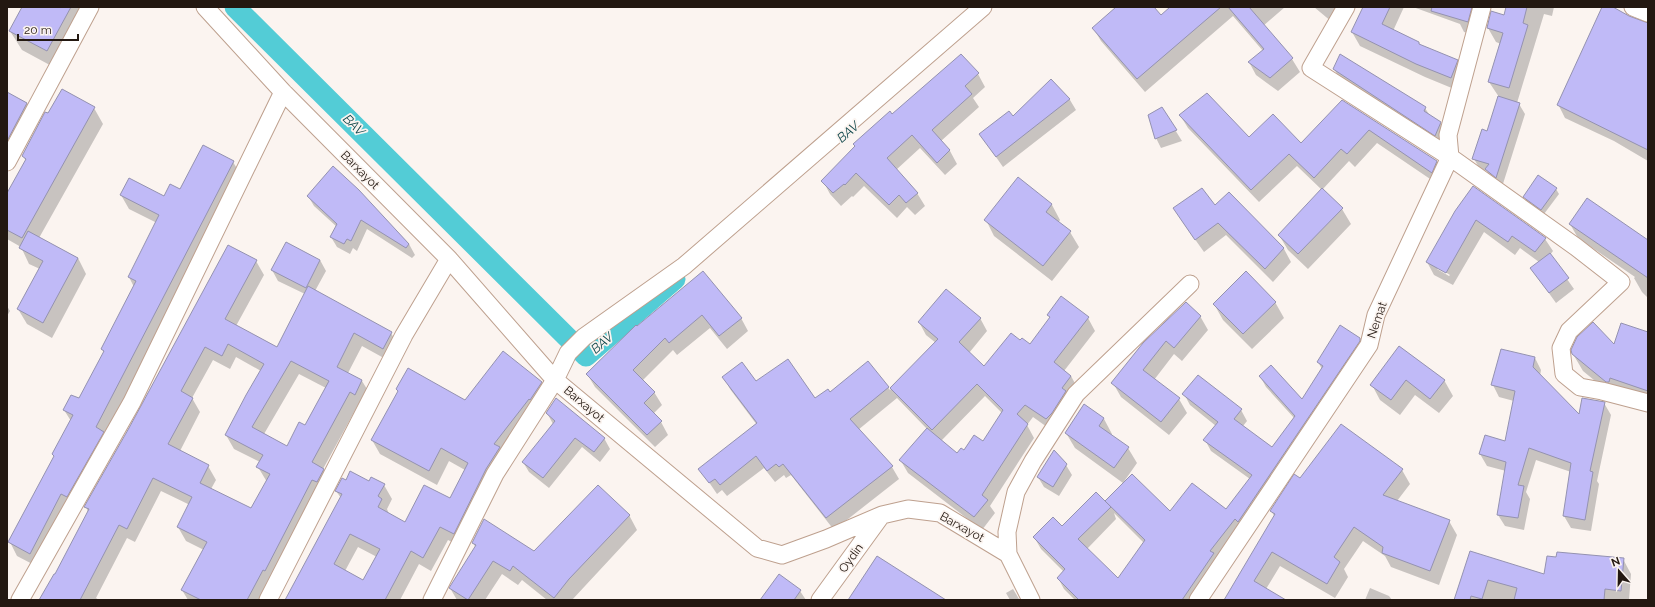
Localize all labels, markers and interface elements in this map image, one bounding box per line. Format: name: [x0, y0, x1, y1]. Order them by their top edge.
scale bar: [18, 16, 78, 42]
text: 20 m: [24, 23, 52, 37]
water label: BAV: [340, 111, 369, 140]
water label: BAV: [834, 117, 863, 146]
street label: Barxayot: [338, 148, 382, 192]
street label: Nemat: [1364, 300, 1390, 340]
water label: BAV: [588, 328, 617, 357]
street label: Barxayot: [561, 383, 607, 425]
street label: Barxayot: [937, 509, 987, 545]
street label: Oydin: [836, 541, 866, 575]
north arrow: [1599, 551, 1639, 591]
text: N: [1610, 555, 1622, 570]

